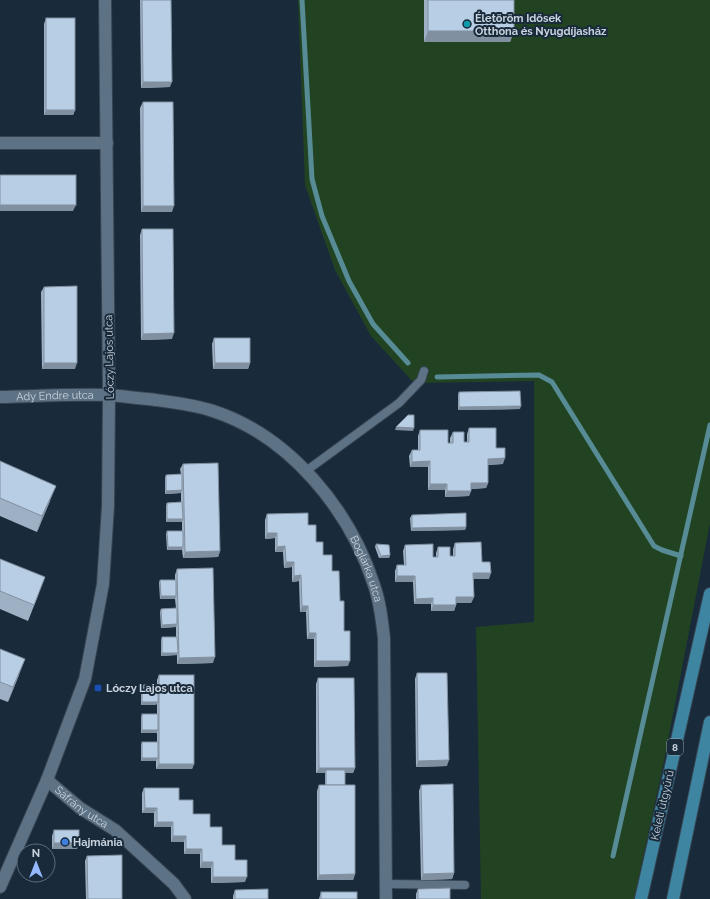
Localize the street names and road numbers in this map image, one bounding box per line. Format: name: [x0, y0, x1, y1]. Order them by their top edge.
street label: Lóczy Lajos utca: [102, 315, 117, 399]
street label: Ady Endre utca: [16, 389, 94, 403]
street label: Boglárka utca: [347, 533, 385, 603]
road number: 8: [667, 739, 683, 755]
street label: Keleti útgyűrű: [648, 769, 677, 841]
street label: Sáfrány utca: [52, 783, 111, 831]

